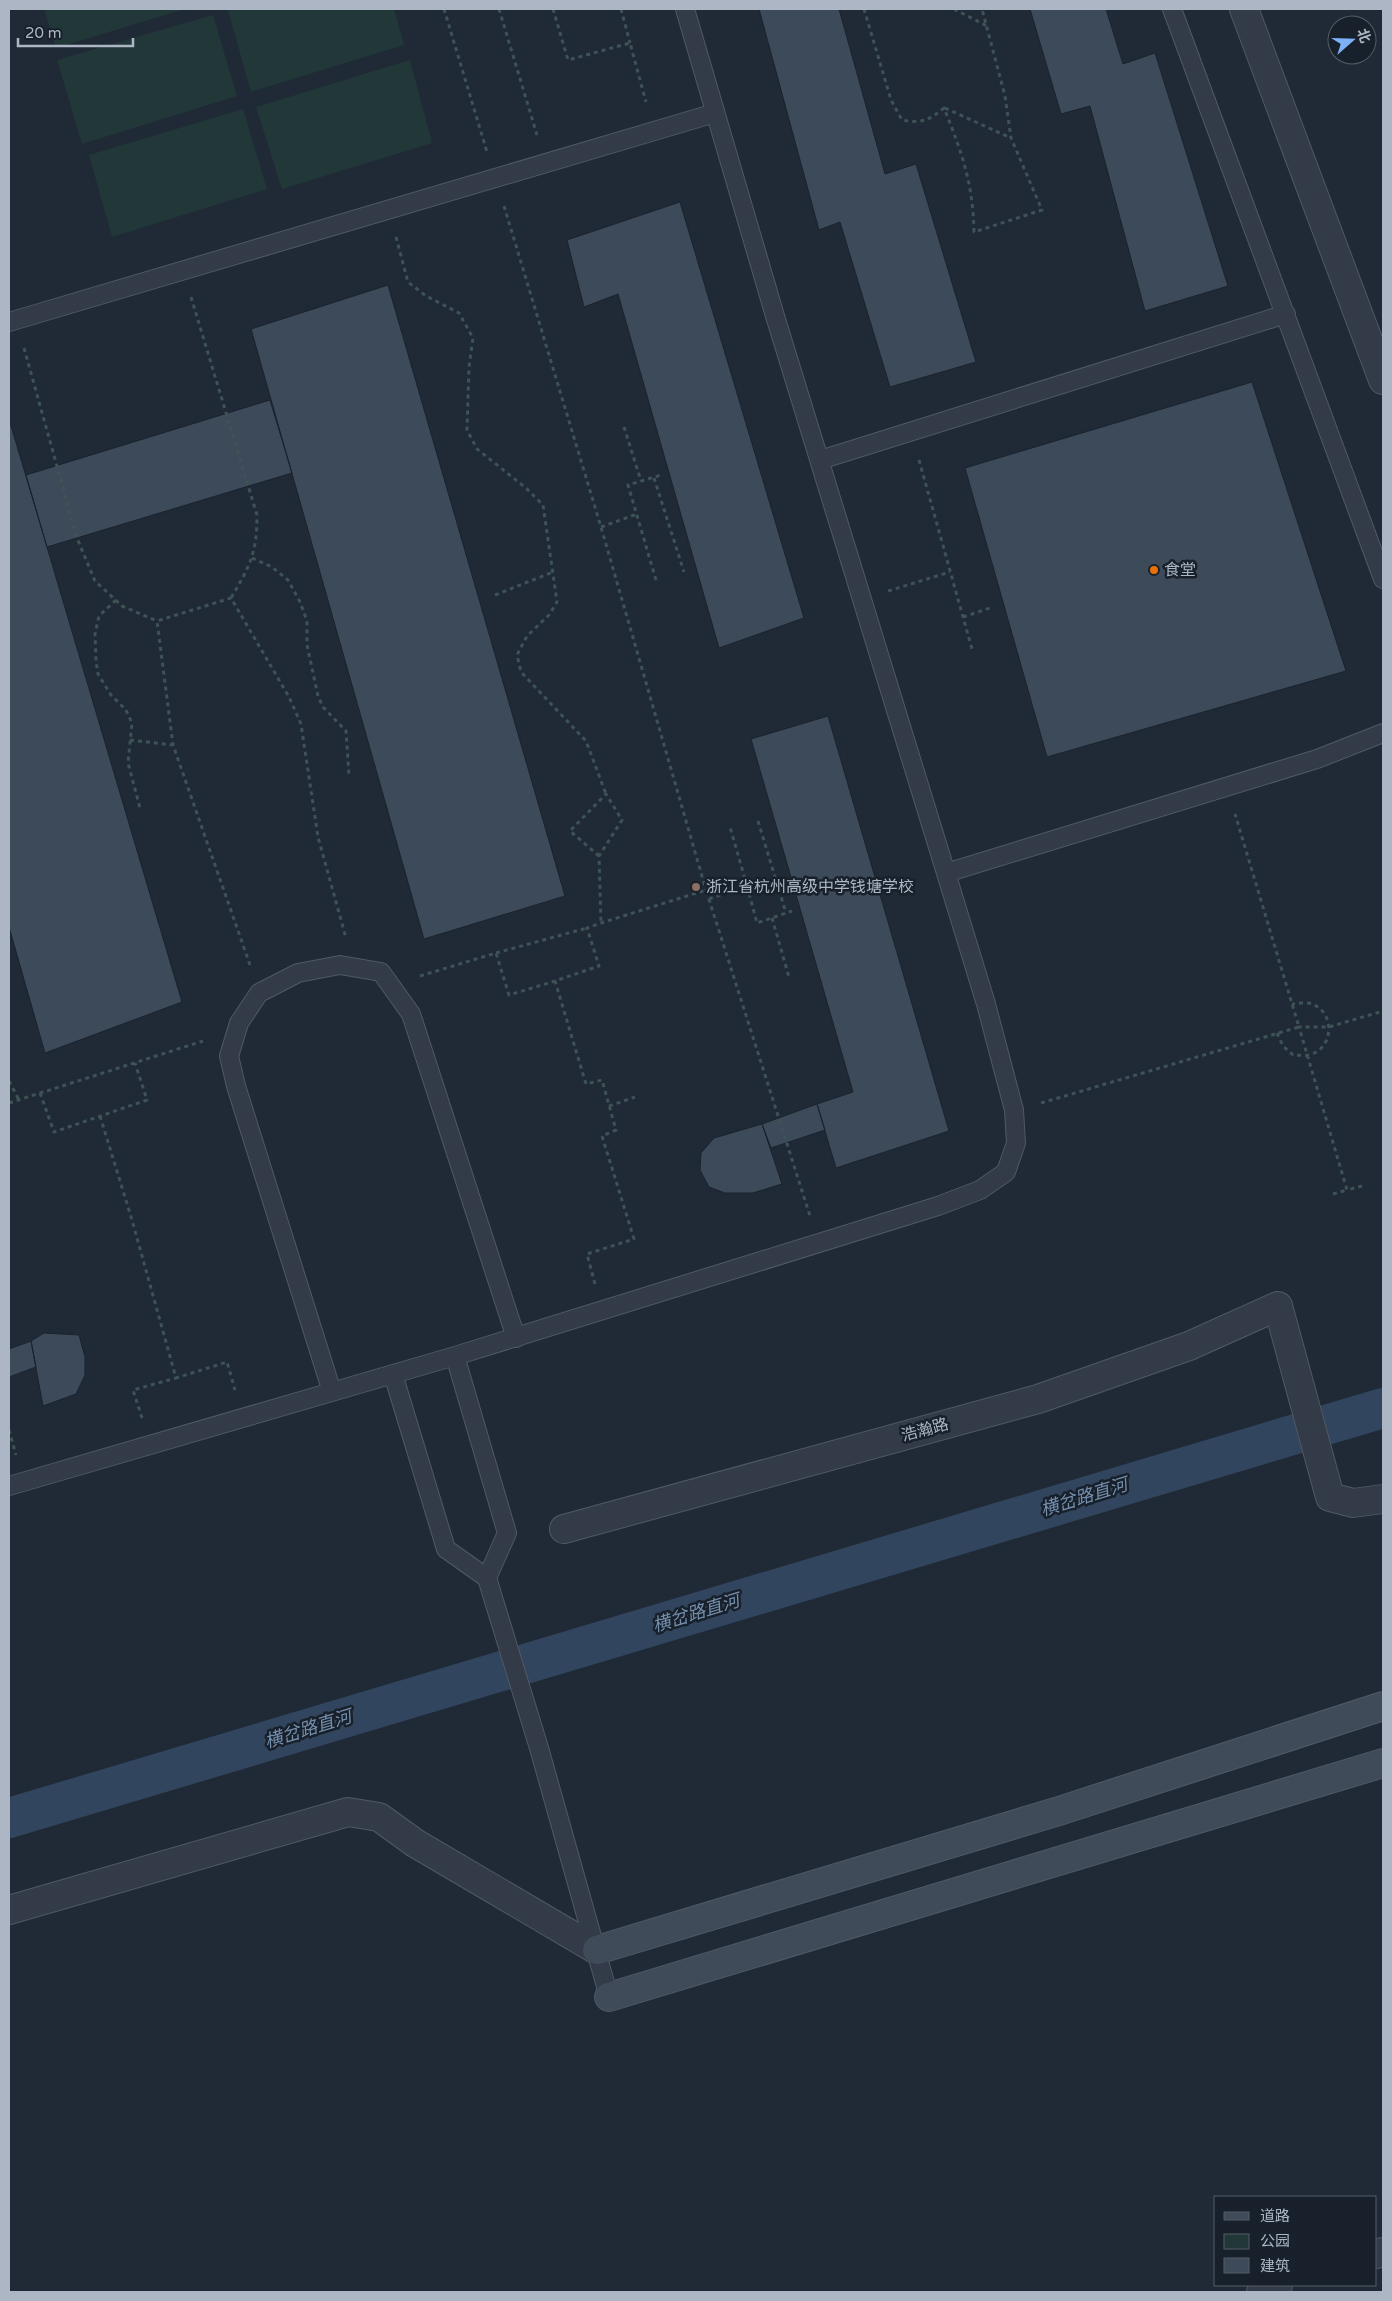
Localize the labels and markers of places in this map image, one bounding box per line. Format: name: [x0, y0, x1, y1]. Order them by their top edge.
place label: 食堂: [1164, 560, 1196, 580]
marker: 食堂: [1148, 564, 1160, 576]
place label: 浙江省杭州高级中学钱塘学校: [706, 877, 914, 897]
marker: 浙江省杭州高级中学钱塘学校: [690, 881, 702, 893]

